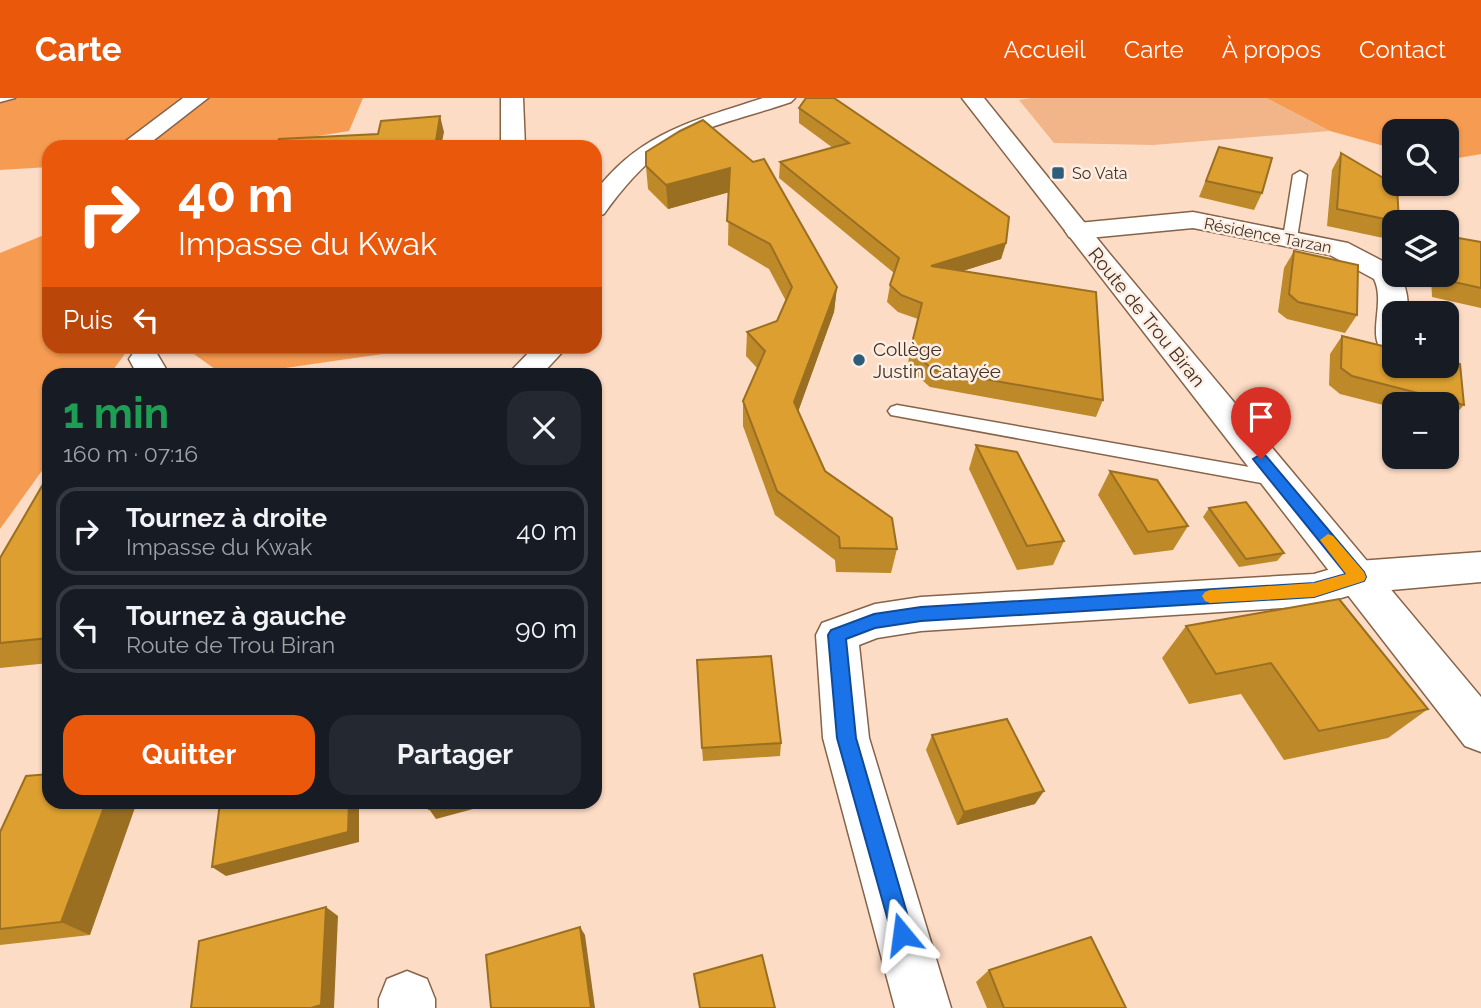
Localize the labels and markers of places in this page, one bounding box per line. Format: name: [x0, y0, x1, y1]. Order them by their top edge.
place label: So Vata: [1072, 164, 1128, 183]
marker: So Vata: [1050, 165, 1066, 181]
place label: Collège Justin Catayée: [873, 338, 1001, 382]
marker: Collège Justin Catayée: [851, 352, 867, 368]
pin: [1231, 387, 1291, 459]

